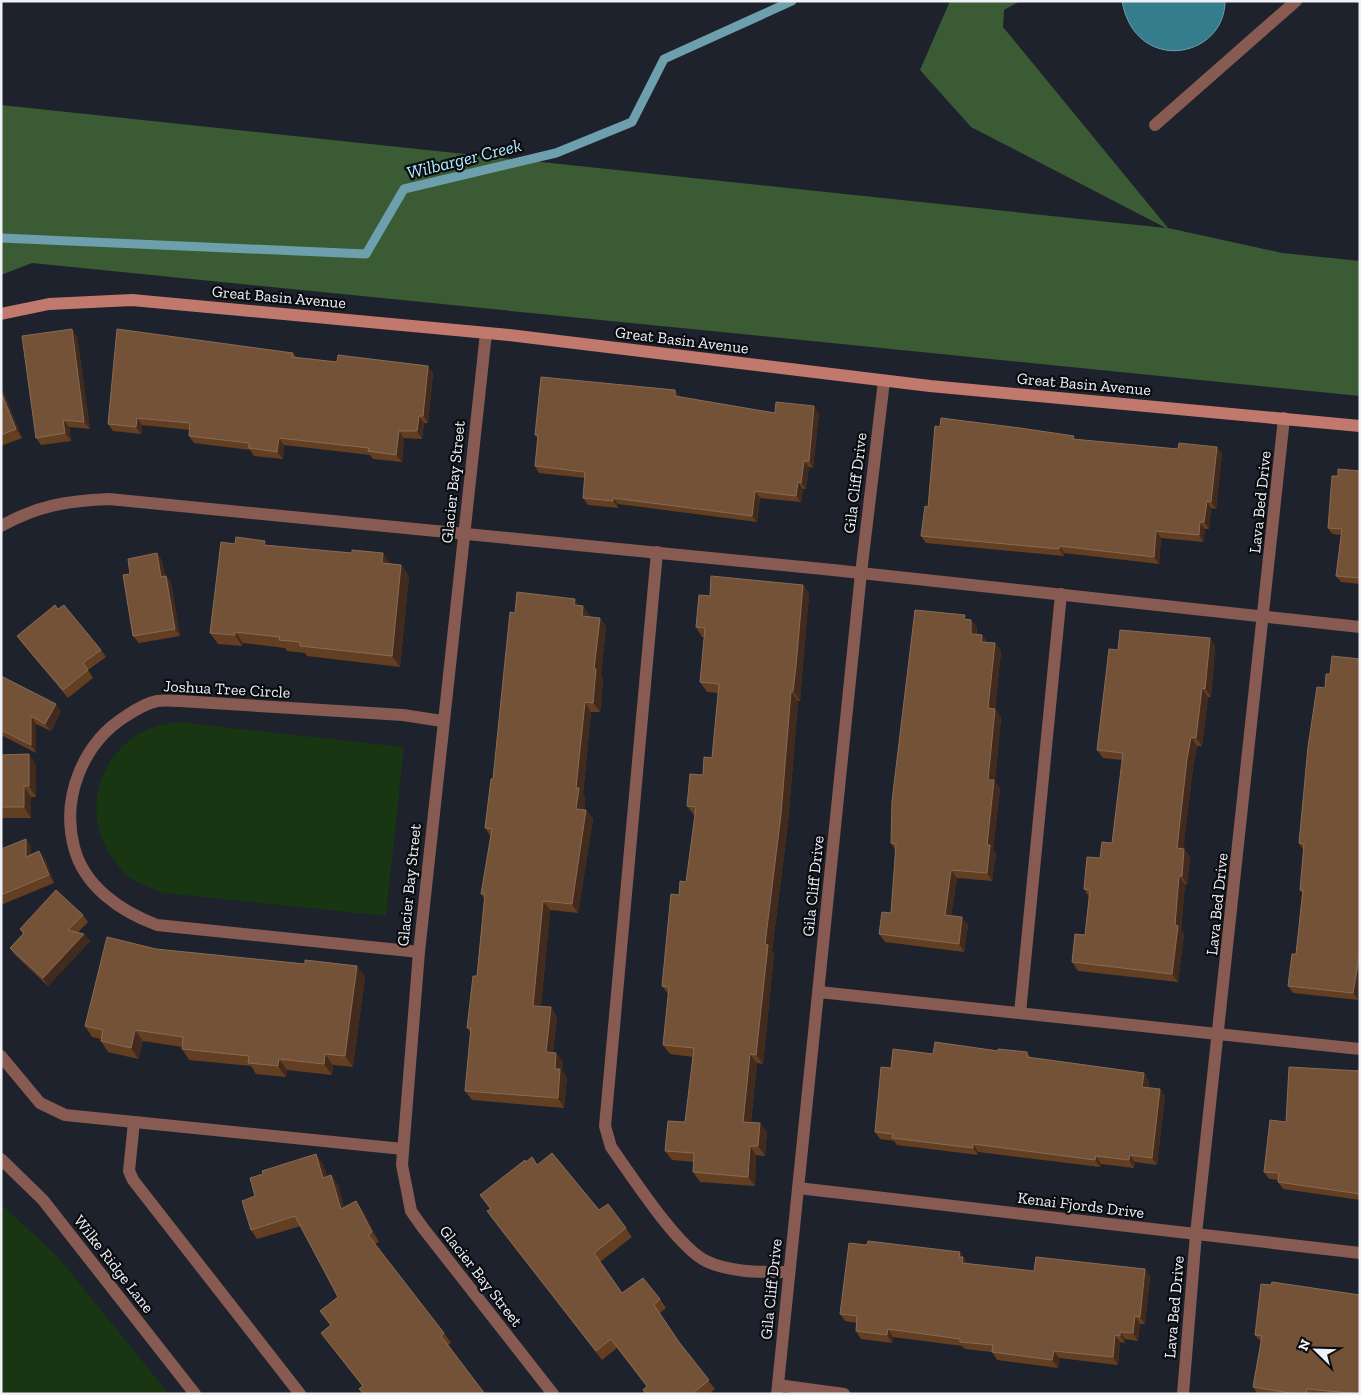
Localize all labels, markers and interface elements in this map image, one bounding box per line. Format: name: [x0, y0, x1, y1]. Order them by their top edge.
water label: Wilbarger Creek: [404, 134, 524, 184]
street label: Great Basin Avenue: [211, 282, 347, 312]
street label: Great Basin Avenue: [614, 322, 750, 358]
street label: Great Basin Avenue: [1016, 369, 1152, 399]
street label: Glacier Bay Street: [437, 420, 469, 544]
street label: Gila Cliff Drive: [839, 432, 871, 534]
street label: Lava Bed Drive: [1245, 450, 1275, 554]
street label: Joshua Tree Circle: [163, 676, 291, 702]
street label: Glacier Bay Street: [393, 823, 425, 947]
street label: Gila Cliff Drive: [798, 835, 828, 937]
street label: Lava Bed Drive: [1202, 852, 1232, 956]
street label: Kenai Fjords Drive: [1017, 1188, 1145, 1222]
street label: Wilke Ridge Lane: [70, 1211, 158, 1317]
street label: Glacier Bay Street: [436, 1222, 526, 1330]
street label: Gila Cliff Drive: [756, 1238, 786, 1340]
street label: Lava Bed Drive: [1160, 1255, 1188, 1359]
north arrow: [1291, 1325, 1341, 1375]
text: N: [1295, 1337, 1315, 1353]

